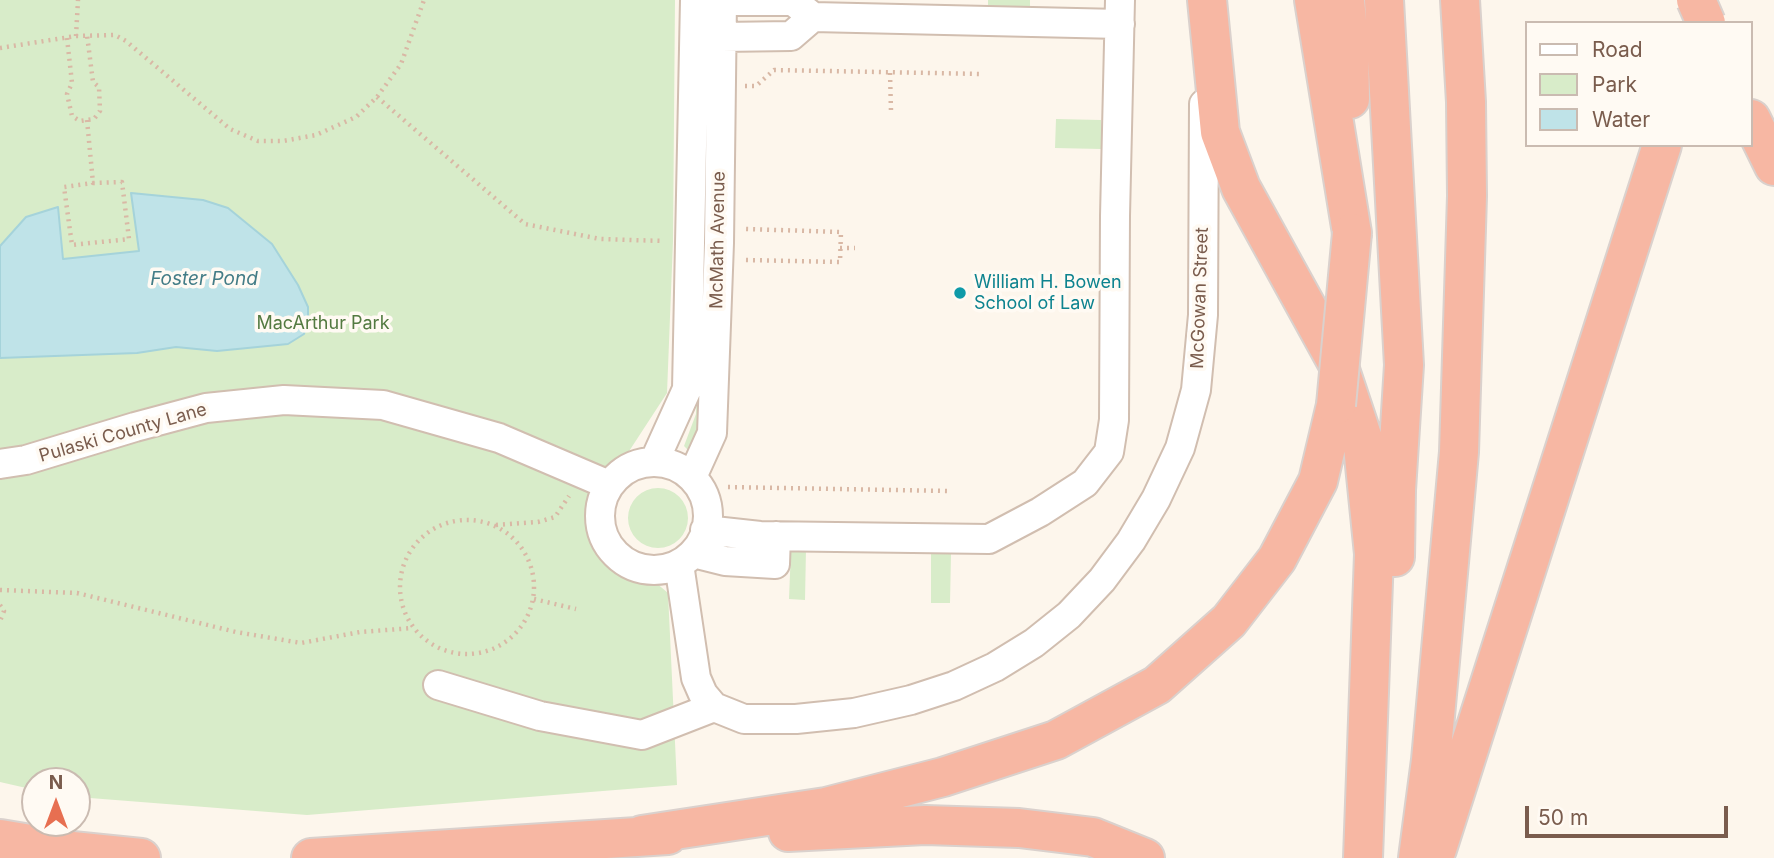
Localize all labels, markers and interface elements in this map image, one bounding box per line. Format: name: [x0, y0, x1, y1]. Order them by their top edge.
legend: [1526, 21, 1753, 147]
text: Road: [1592, 37, 1643, 62]
text: Park: [1592, 72, 1637, 97]
text: Water: [1592, 107, 1650, 132]
street label: McMath Avenue: [706, 171, 730, 309]
street label: McGowan Street: [1187, 227, 1213, 369]
water label: Foster Pond: [150, 268, 258, 290]
place label: William H. Bowen School of Law: [974, 272, 1122, 314]
marker: William H. Bowen School of Law: [952, 285, 968, 301]
park label: MacArthur Park: [256, 313, 390, 335]
street label: Pulaski County Lane: [37, 399, 209, 467]
north arrow: [21, 767, 91, 837]
text: N: [49, 771, 63, 794]
scale bar: [1529, 792, 1732, 836]
text: 50 m: [1538, 805, 1588, 830]

